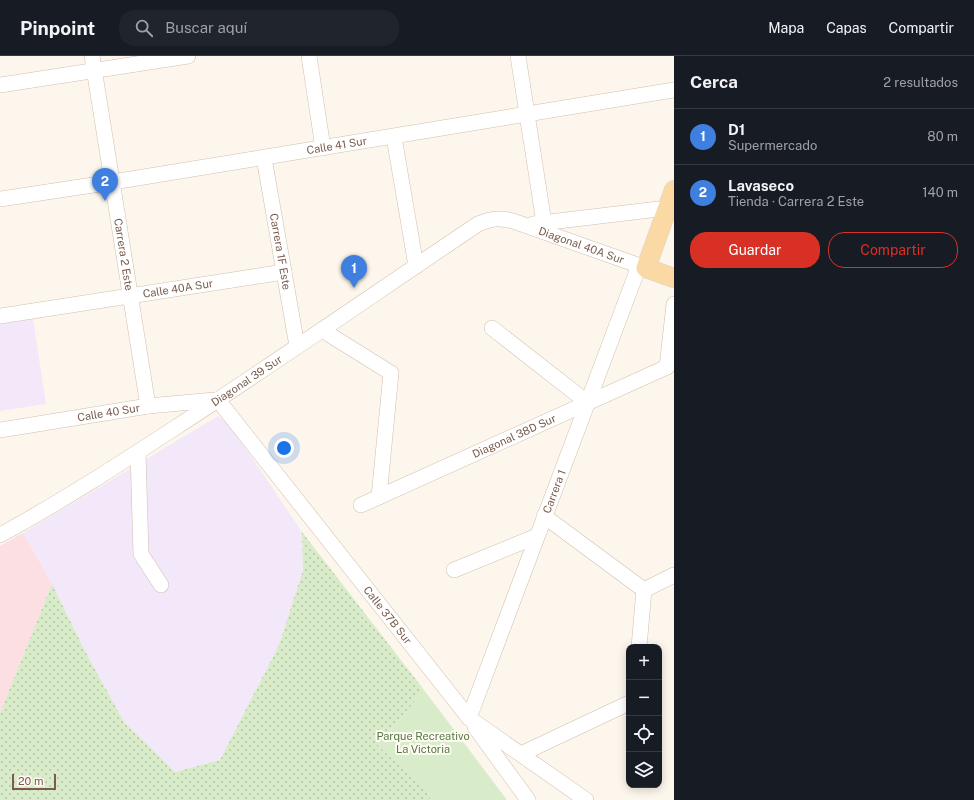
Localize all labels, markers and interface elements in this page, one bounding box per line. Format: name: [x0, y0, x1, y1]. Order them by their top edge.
search box: [119, 10, 399, 46]
text: Pinpoint: [20, 17, 95, 39]
icon: search: [133, 17, 155, 39]
text: Buscar aquí: [165, 19, 247, 36]
text: Mapa: [768, 20, 804, 36]
text: Capas: [826, 20, 867, 36]
text: Compartir: [889, 20, 954, 36]
text: Cerca: [690, 72, 738, 92]
text: 2 resultados: [883, 75, 958, 90]
text: D1: [728, 121, 745, 138]
text: 1: [700, 129, 706, 144]
text: 80 m: [927, 129, 958, 144]
street label: Calle 41 Sur: [306, 134, 368, 156]
text: Supermercado: [728, 138, 817, 153]
pin: 2: [92, 168, 118, 201]
text: Lavaseco: [728, 177, 794, 194]
text: 2: [699, 185, 707, 200]
text: 140 m: [922, 185, 958, 200]
text: Tienda · Carrera 2 Este: [728, 194, 864, 209]
street label: Carrera 1F Este: [268, 212, 293, 291]
street label: Carrera 2 Este: [112, 217, 135, 291]
street label: Diagonal 40A Sur: [537, 225, 626, 266]
button: Guardar: [690, 232, 820, 268]
button: Compartir: [828, 232, 958, 268]
pin: 1: [341, 255, 367, 288]
street label: Calle 40A Sur: [142, 277, 214, 300]
street label: Diagonal 39 Sur: [209, 353, 284, 408]
street label: Calle 40 Sur: [76, 401, 141, 423]
street label: Diagonal 38D Sur: [471, 412, 558, 460]
your location: [274, 438, 294, 458]
street label: Carrera 1: [541, 468, 568, 515]
street label: Calle 37B Sur: [361, 584, 414, 646]
map controls: [626, 644, 662, 788]
button: +: [626, 644, 662, 680]
button: −: [626, 680, 662, 716]
button: locate: [626, 716, 662, 752]
park label: Parque Recreativo La Victoria: [376, 730, 470, 755]
button: layers: [626, 752, 662, 788]
scale bar: [12, 772, 56, 791]
text: 20 m: [18, 775, 43, 787]

